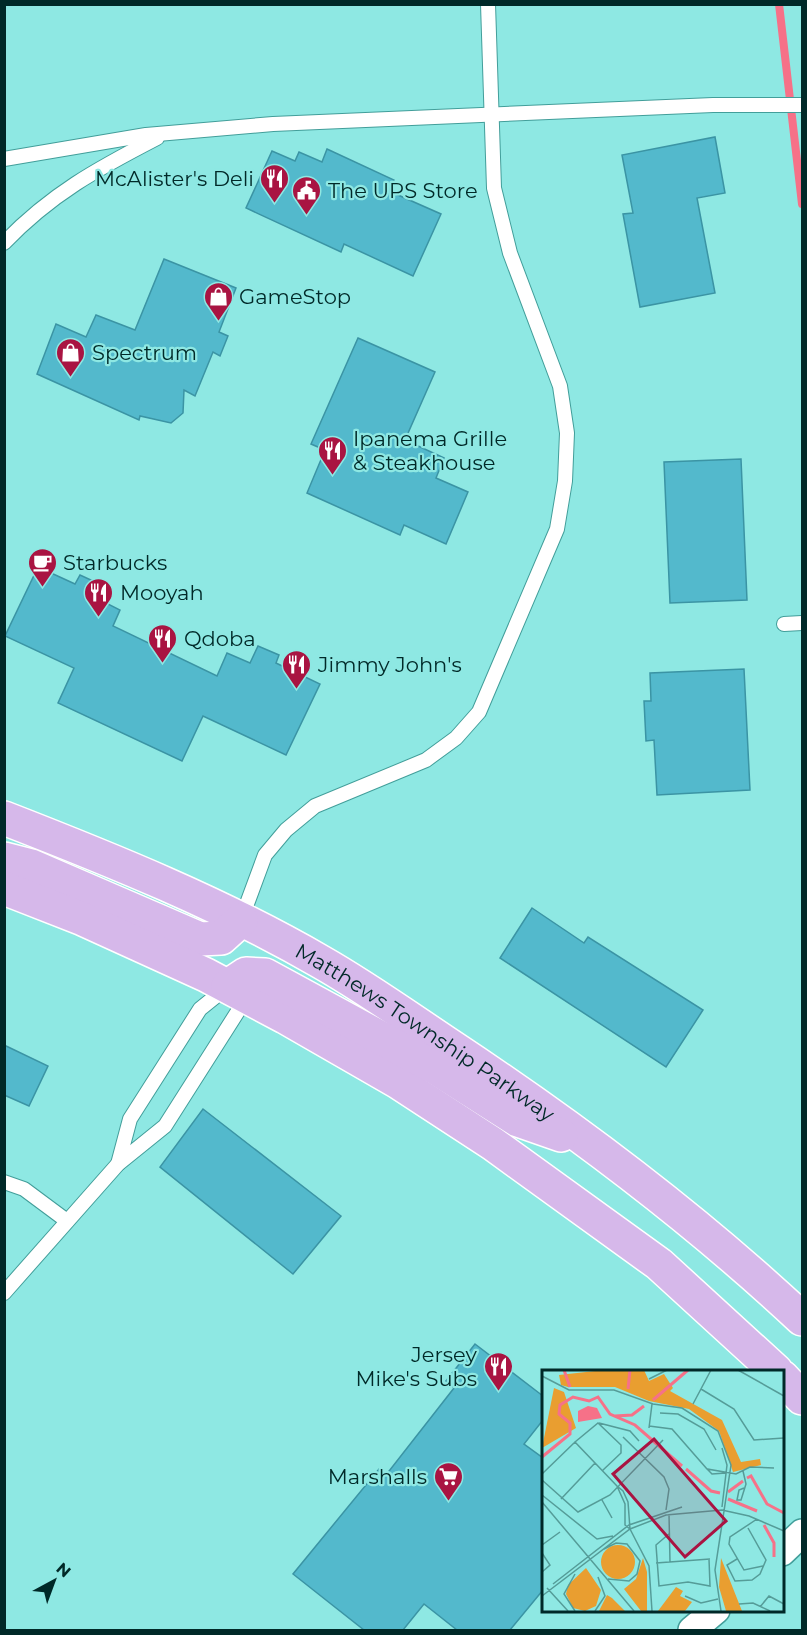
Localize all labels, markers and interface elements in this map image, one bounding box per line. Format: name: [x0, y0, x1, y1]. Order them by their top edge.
restaurant icon: McAlister's Deli: [259, 162, 291, 204]
place label: McAlister's Deli: [95, 166, 254, 191]
public building icon: The UPS Store: [291, 174, 323, 216]
place label: The UPS Store: [328, 178, 478, 203]
shop icon: GameStop: [202, 280, 234, 322]
place label: GameStop: [239, 284, 351, 309]
shop icon: Spectrum: [55, 336, 87, 378]
place label: Spectrum: [92, 340, 197, 365]
place label: Ipanema Grille & Steakhouse: [353, 426, 507, 475]
restaurant icon: Ipanema Grille & Steakhouse: [316, 434, 348, 476]
cafe icon: Starbucks: [26, 546, 58, 588]
place label: Starbucks: [63, 550, 167, 575]
restaurant icon: Mooyah: [83, 576, 115, 618]
place label: Mooyah: [120, 580, 204, 605]
restaurant icon: Qdoba: [147, 622, 179, 664]
place label: Qdoba: [184, 626, 256, 651]
restaurant icon: Jimmy John's: [281, 648, 313, 690]
place label: Jimmy John's: [317, 652, 462, 677]
street label: Matthews Township Parkway: [291, 938, 560, 1127]
place label: Jersey Mike's Subs: [356, 1342, 478, 1391]
restaurant icon: Jersey Mike's Subs: [482, 1350, 514, 1392]
inset map: [542, 1370, 783, 1611]
supermarket icon: Marshalls: [432, 1460, 464, 1502]
place label: Marshalls: [328, 1464, 427, 1489]
north arrow: [24, 1551, 84, 1611]
text: N: [52, 1559, 75, 1581]

